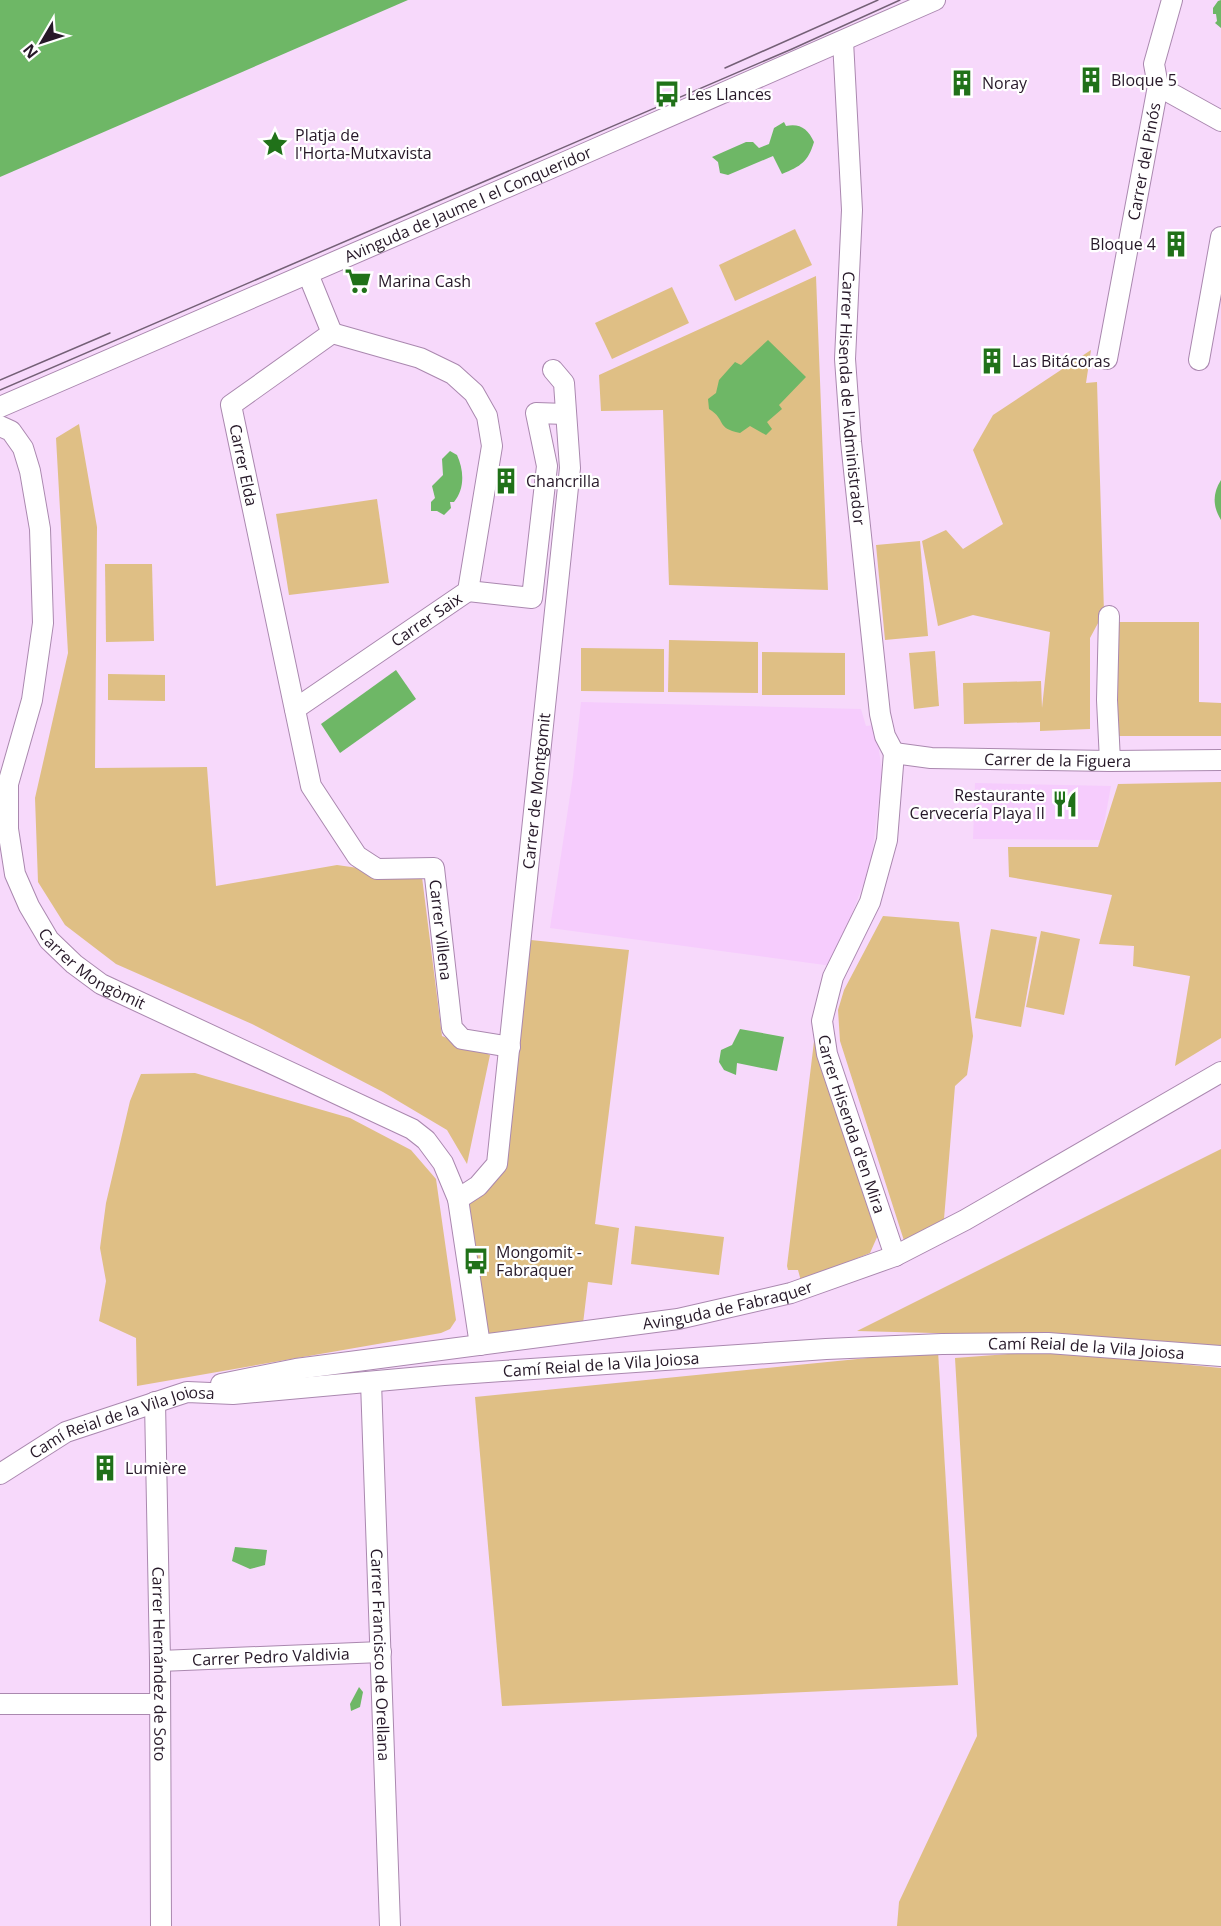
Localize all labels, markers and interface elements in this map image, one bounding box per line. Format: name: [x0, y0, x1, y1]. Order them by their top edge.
north arrow: [12, 12, 72, 72]
text: N: [18, 39, 43, 63]
building icon: Bloque 5: [1076, 65, 1106, 95]
building icon: Noray: [947, 68, 977, 98]
place label: Bloque 5: [1111, 69, 1177, 91]
place label: Noray: [982, 72, 1028, 94]
bus stop icon: Les Llances: [652, 79, 682, 109]
place label: Les Llances: [687, 83, 771, 105]
street label: Carrer del Pinós: [1122, 101, 1166, 222]
place label: Platja de l'Horta-Mutxavista: [295, 124, 432, 164]
place icon: Platja de l'Horta-Mutxavista: [260, 129, 290, 159]
street label: Avinguda de Jaume I el Conqueridor: [341, 141, 596, 267]
building icon: Bloque 4: [1161, 229, 1191, 259]
place label: Bloque 4: [1090, 233, 1156, 255]
supermarket icon: Marina Cash: [343, 266, 373, 296]
place label: Marina Cash: [378, 270, 471, 292]
street label: Carrer Hisenda de l'Administrador: [834, 271, 871, 527]
building icon: Las Bitácoras: [977, 346, 1007, 376]
place label: Las Bitácoras: [1012, 350, 1110, 372]
street label: Carrer Elda: [224, 422, 263, 508]
building icon: Chancrilla: [491, 466, 521, 496]
place label: Chancrilla: [526, 470, 600, 492]
street label: Carrer Saix: [386, 587, 467, 652]
street label: Carrer de Montgomit: [517, 711, 555, 870]
street label: Carrer de la Figuera: [984, 748, 1131, 772]
place label: Restaurante Cervecería Playa II: [910, 784, 1045, 824]
restaurant icon: Restaurante Cervecería Playa II: [1050, 789, 1080, 819]
street label: Carrer Villena: [424, 878, 458, 981]
street label: Carrer Mongòmit: [33, 924, 149, 1014]
street label: Carrer Hisenda d'en Mira: [813, 1033, 891, 1216]
place label: Mongomit - Fabraquer: [496, 1241, 582, 1281]
bus stop icon: Mongomit - Fabraquer: [461, 1246, 491, 1276]
street label: Avinguda de Fabraquer: [641, 1275, 816, 1335]
street label: Camí Reial de la Vila Joiosa: [988, 1332, 1185, 1364]
street label: Camí Reial de la Vila Joiosa: [502, 1347, 700, 1382]
street label: Camí Reial de la Vila Joiosa: [25, 1381, 215, 1464]
building icon: Lumière: [90, 1453, 120, 1483]
place label: Lumière: [125, 1457, 187, 1479]
street label: Carrer Francisco de Orellana: [366, 1548, 395, 1761]
street label: Carrer Hernández de Soto: [147, 1566, 171, 1761]
street label: Carrer Pedro Valdivia: [192, 1642, 350, 1671]

